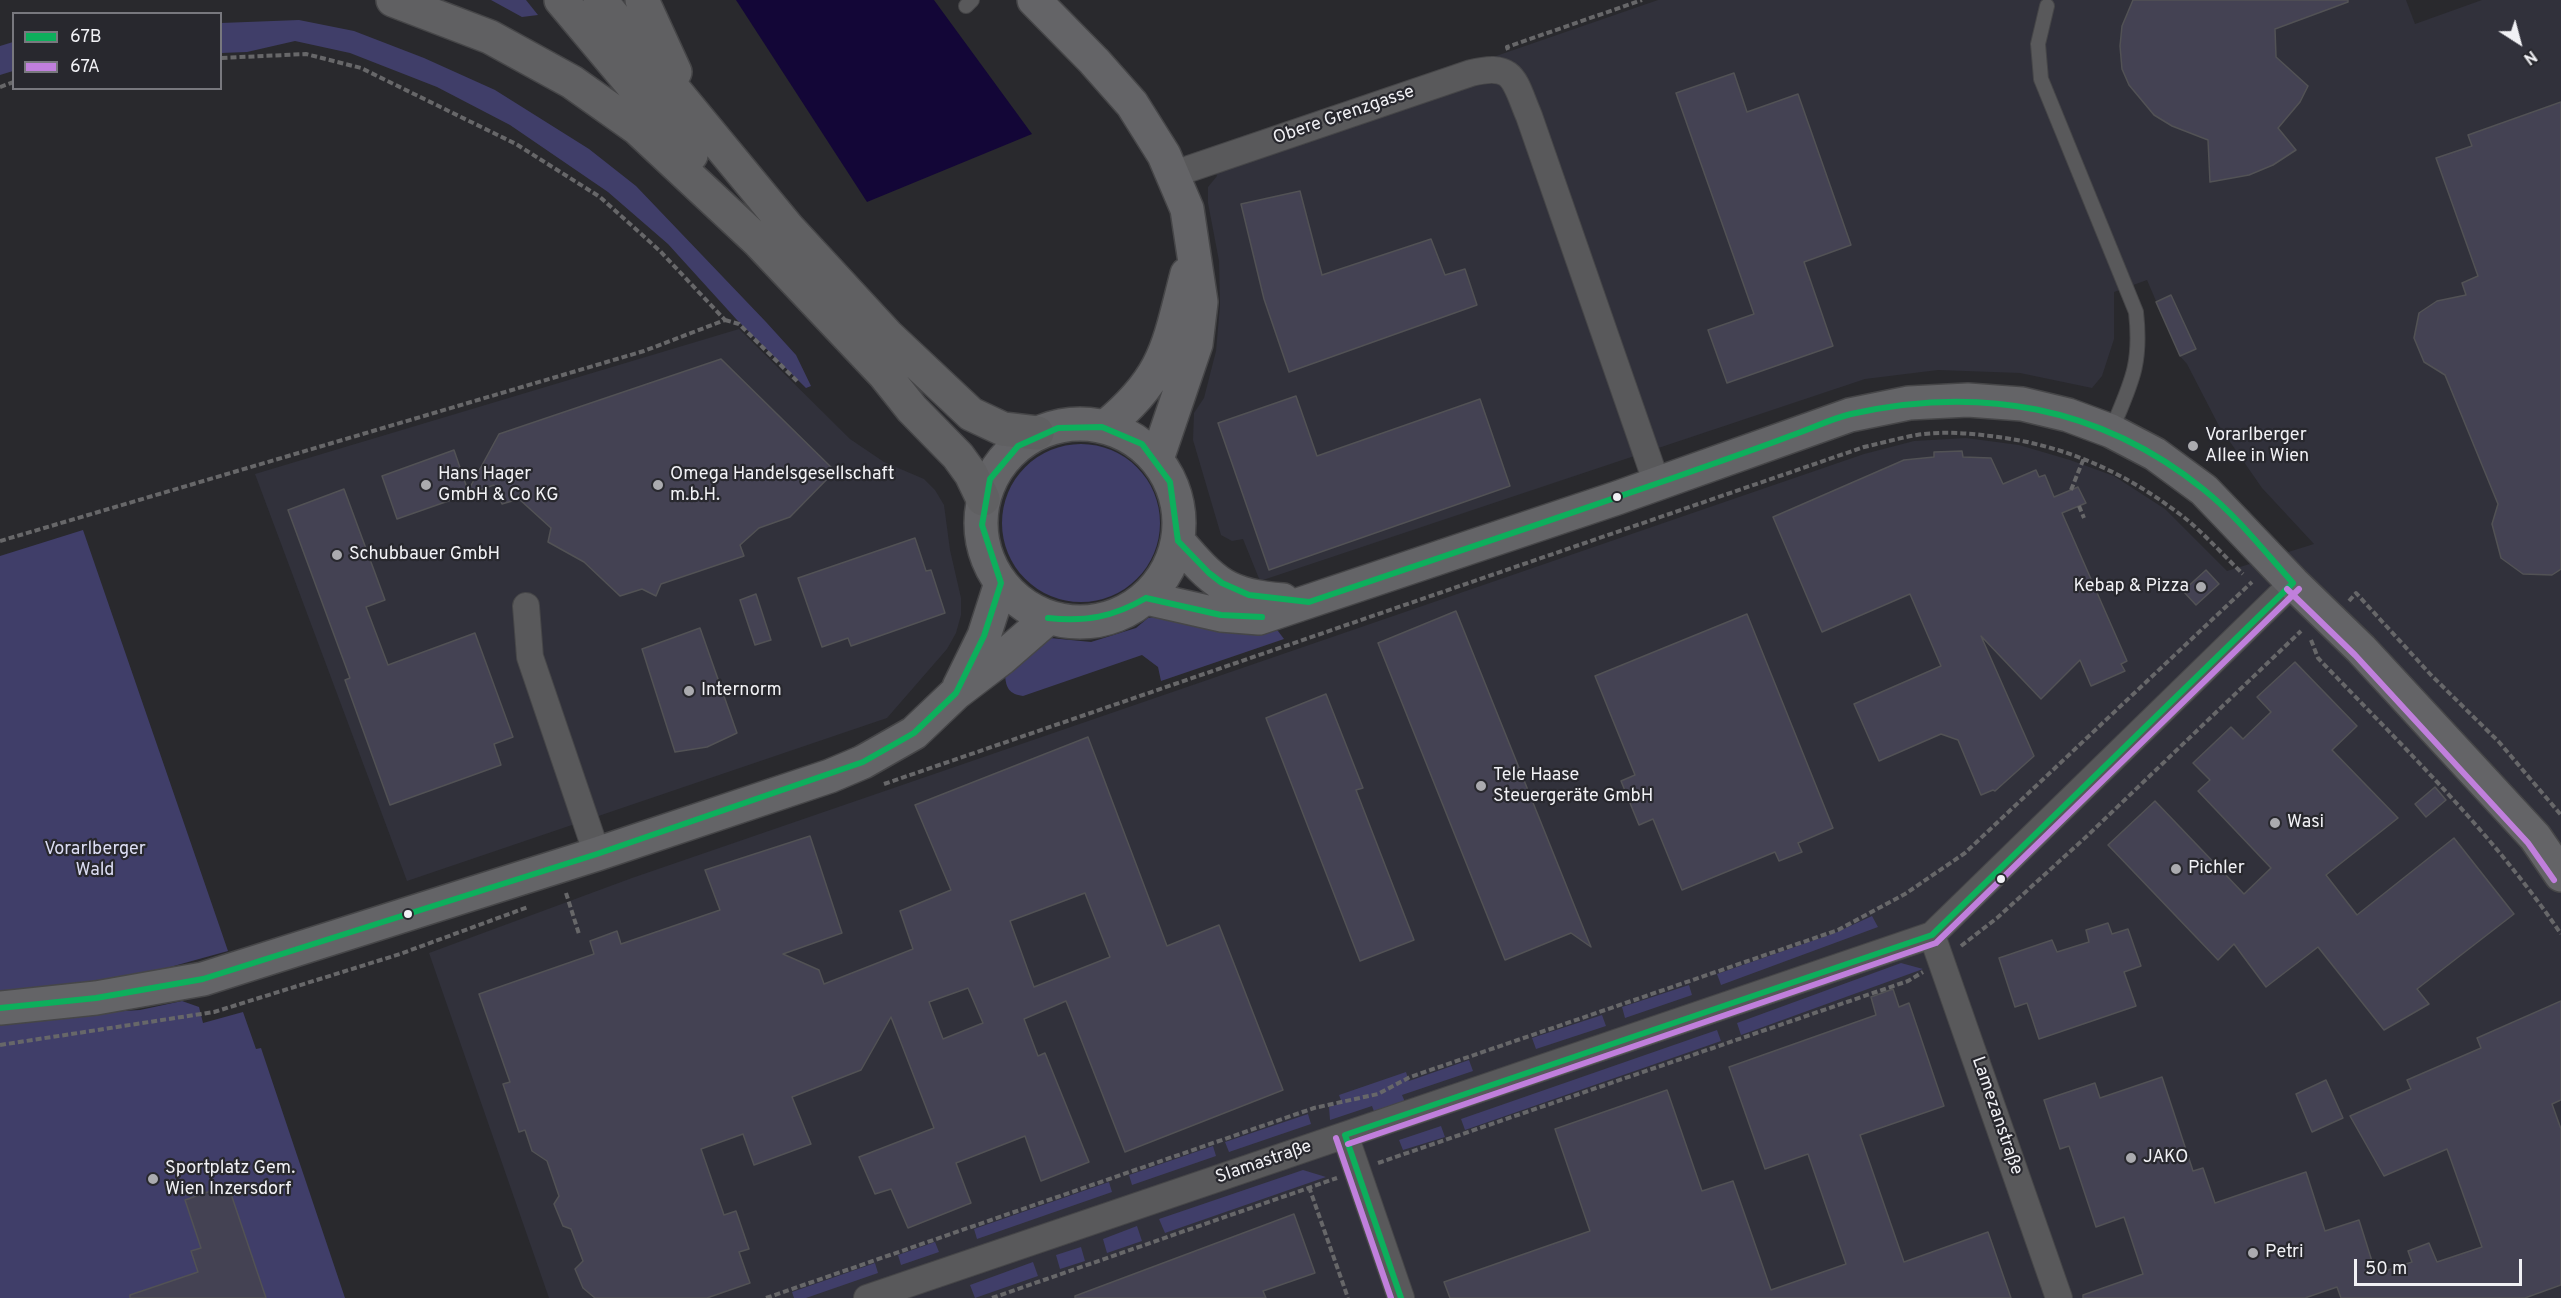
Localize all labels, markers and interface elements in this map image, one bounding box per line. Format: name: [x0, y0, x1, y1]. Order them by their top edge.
legend: [12, 12, 222, 90]
north arrow: [2489, 12, 2549, 72]
text: 67B: [70, 26, 102, 49]
text: N: [2519, 45, 2540, 68]
text: 67A: [70, 56, 100, 79]
street label: Obere Grenzgasse: [1271, 82, 1417, 150]
place label: Vorarlberger Allee in Wien: [2205, 425, 2309, 468]
marker: Vorarlberger Allee in Wien: [2186, 439, 2200, 453]
place label: Hans Hager GmbH & Co KG: [438, 464, 559, 506]
place label: Omega Handelsgesellschaft m.b.H.: [670, 464, 894, 506]
marker: Hans Hager GmbH & Co KG: [419, 478, 433, 492]
marker: Omega Handelsgesellschaft m.b.H.: [651, 478, 665, 492]
unlabelled marker: [1611, 491, 1623, 503]
place label: Schubbauer GmbH: [349, 544, 500, 566]
marker: Schubbauer GmbH: [330, 548, 344, 562]
place label: Kebap & Pizza: [2073, 576, 2189, 598]
marker: Kebap & Pizza: [2194, 580, 2208, 594]
place label: Internorm: [701, 680, 782, 702]
marker: Internorm: [682, 684, 696, 698]
place label: Tele Haase Steuergeräte GmbH: [1493, 765, 1653, 808]
marker: Tele Haase Steuergeräte GmbH: [1474, 779, 1488, 793]
place label: Wasi: [2287, 812, 2324, 834]
marker: Wasi: [2268, 816, 2282, 830]
park label: Vorarlberger Wald: [44, 839, 146, 882]
place label: Pichler: [2188, 858, 2245, 880]
marker: Pichler: [2169, 862, 2183, 876]
unlabelled marker: [1995, 873, 2007, 885]
unlabelled marker: [402, 908, 414, 920]
street label: Lamezanstraße: [1966, 1054, 2026, 1178]
street label: Slamastraße: [1213, 1136, 1315, 1190]
place label: JAKO: [2143, 1147, 2188, 1169]
marker: JAKO: [2124, 1151, 2138, 1165]
place label: Sportplatz Gem. Wien Inzersdorf: [165, 1158, 295, 1200]
marker: Sportplatz Gem. Wien Inzersdorf: [146, 1172, 160, 1186]
place label: Petri: [2265, 1242, 2303, 1264]
marker: Petri: [2246, 1246, 2260, 1260]
scale bar: [2357, 1247, 2525, 1285]
text: 50 m: [2365, 1258, 2407, 1281]

